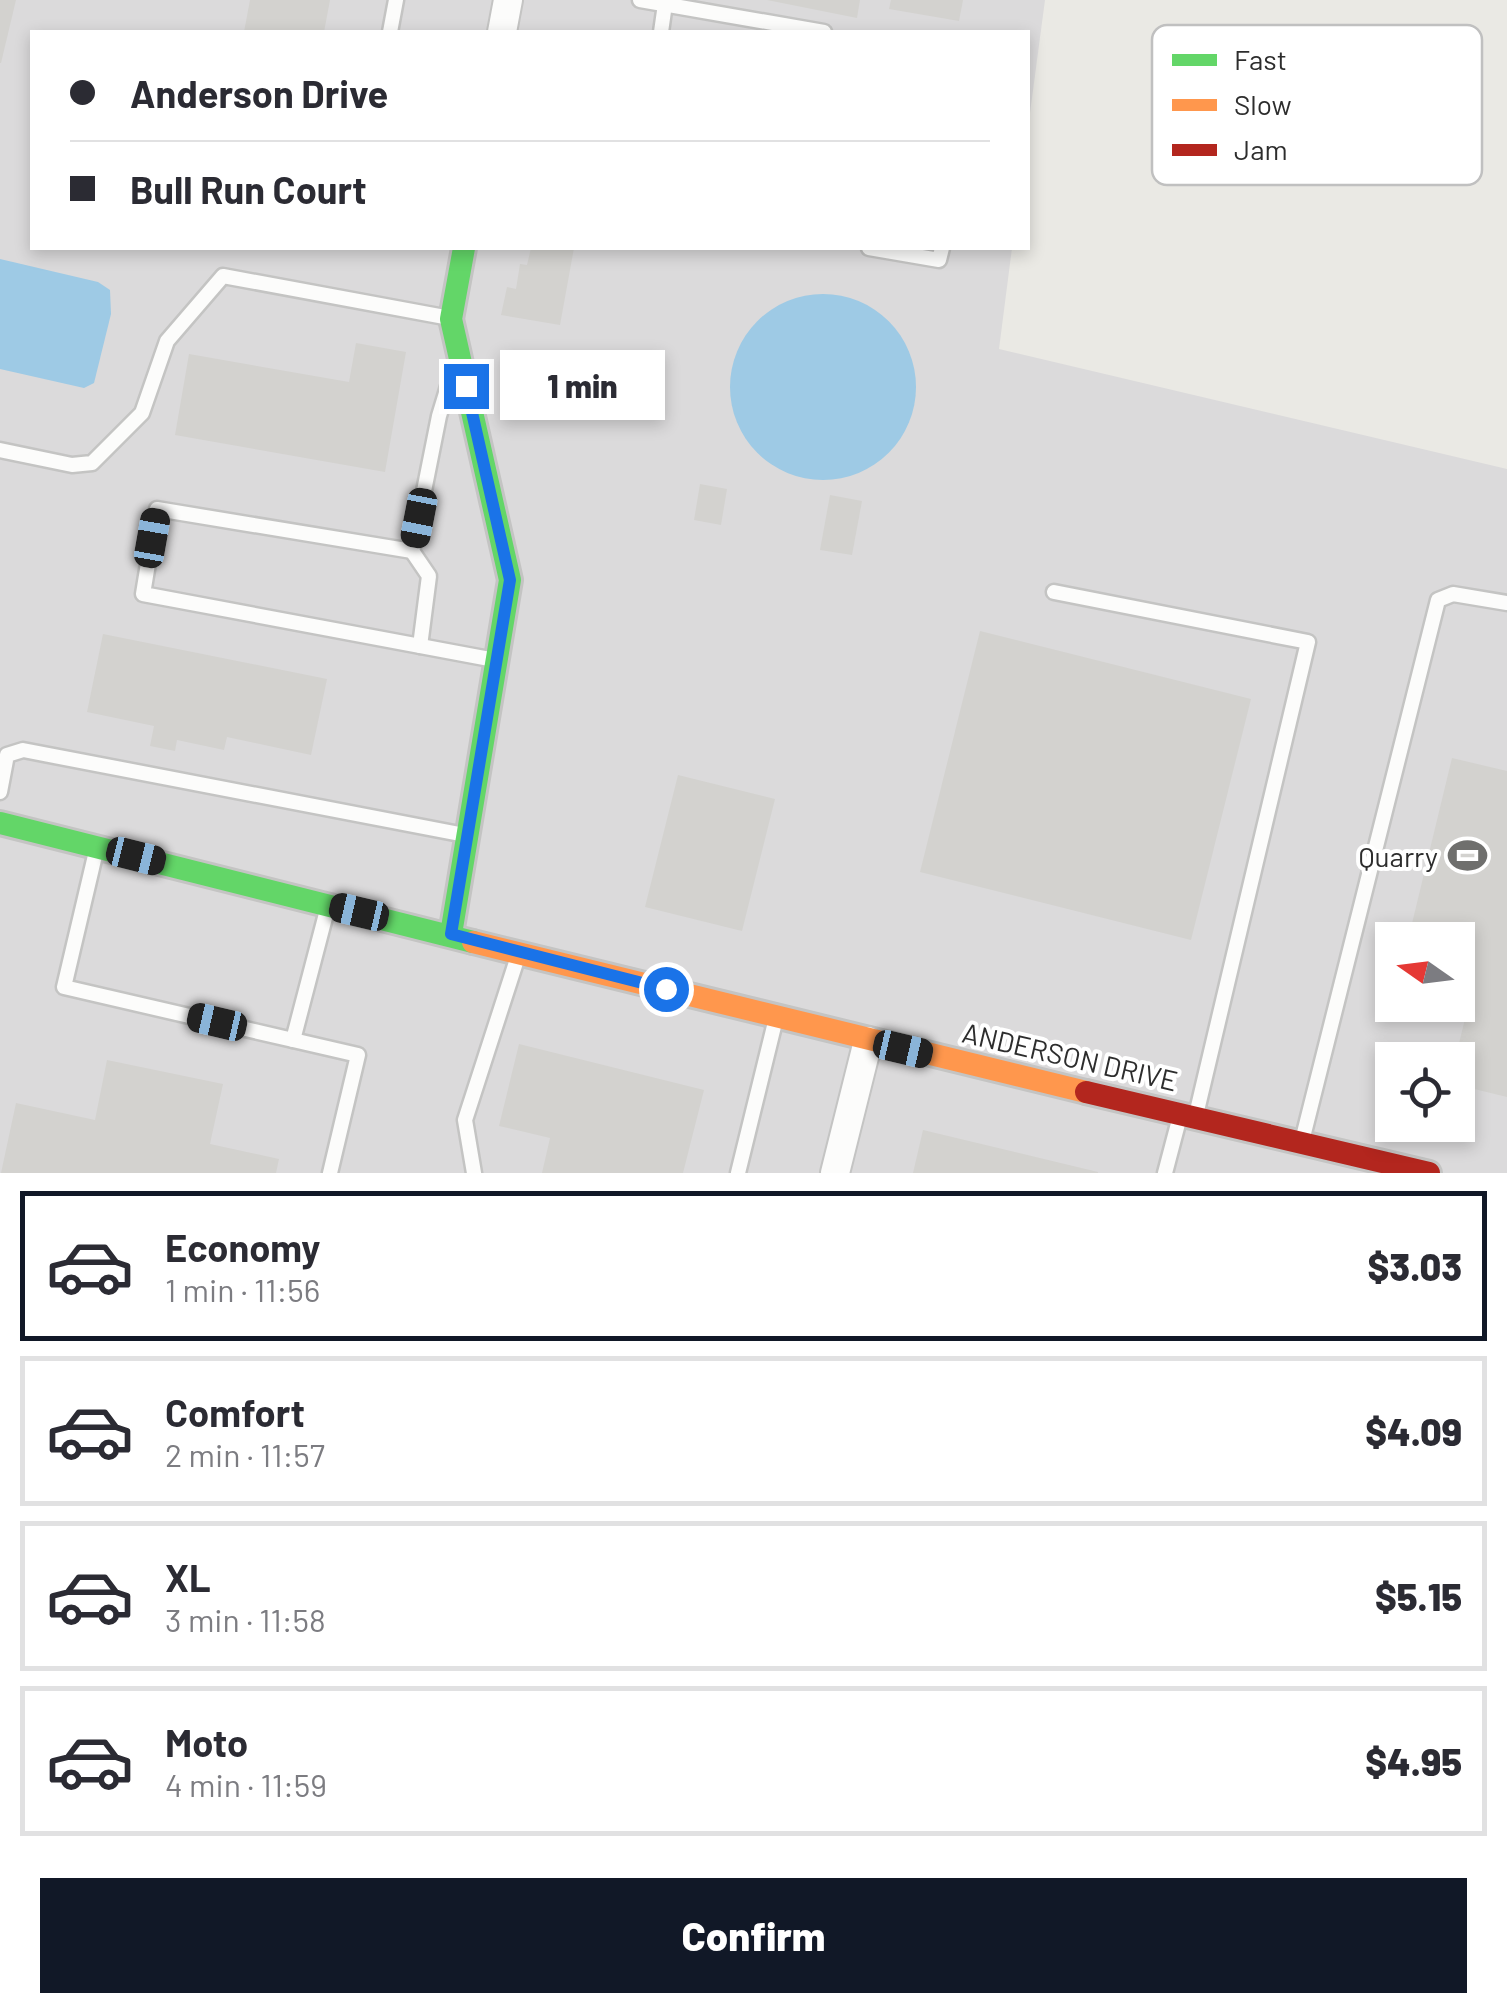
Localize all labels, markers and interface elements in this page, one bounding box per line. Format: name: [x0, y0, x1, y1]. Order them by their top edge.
legend: [1152, 25, 1482, 185]
text: Fast: [1234, 42, 1287, 76]
text: Anderson Drive: [130, 70, 388, 116]
text: Slow: [1234, 87, 1292, 121]
text: Jam: [1234, 132, 1288, 166]
text: Bull Run Court: [130, 166, 367, 212]
callout: 1 min: [501, 351, 666, 421]
route end: [444, 364, 489, 409]
text: 1 min: [547, 366, 618, 404]
car: [399, 486, 439, 550]
car: [132, 506, 172, 570]
car: [103, 834, 169, 878]
sports icon: Quarry: [1447, 835, 1489, 877]
place label: Quarry: [1358, 839, 1438, 873]
car: [326, 891, 392, 933]
north arrow: [1375, 922, 1475, 1022]
map controls: [1375, 922, 1475, 1142]
route start: [644, 967, 689, 1012]
car: [184, 1001, 250, 1043]
street label: ANDERSON DRIVE: [959, 1015, 1181, 1097]
car: [870, 1028, 936, 1070]
button: locate: [1375, 1042, 1475, 1142]
icon: car: [45, 1221, 135, 1311]
text: Economy: [165, 1224, 320, 1270]
text: $3.03: [1367, 1243, 1462, 1289]
text: 1 min · 11:56: [165, 1270, 320, 1308]
icon: car: [45, 1386, 135, 1476]
text: Comfort: [165, 1389, 305, 1435]
text: $4.09: [1365, 1408, 1462, 1454]
text: 2 min · 11:57: [165, 1435, 325, 1473]
icon: car: [45, 1551, 135, 1641]
text: XL: [165, 1554, 211, 1600]
text: $5.15: [1375, 1573, 1462, 1619]
text: 3 min · 11:58: [165, 1600, 326, 1638]
icon: car: [45, 1716, 135, 1806]
text: Moto: [165, 1719, 248, 1765]
text: $4.95: [1365, 1738, 1462, 1784]
text: 4 min · 11:59: [165, 1765, 327, 1803]
button: Confirm: [40, 1878, 1467, 1993]

